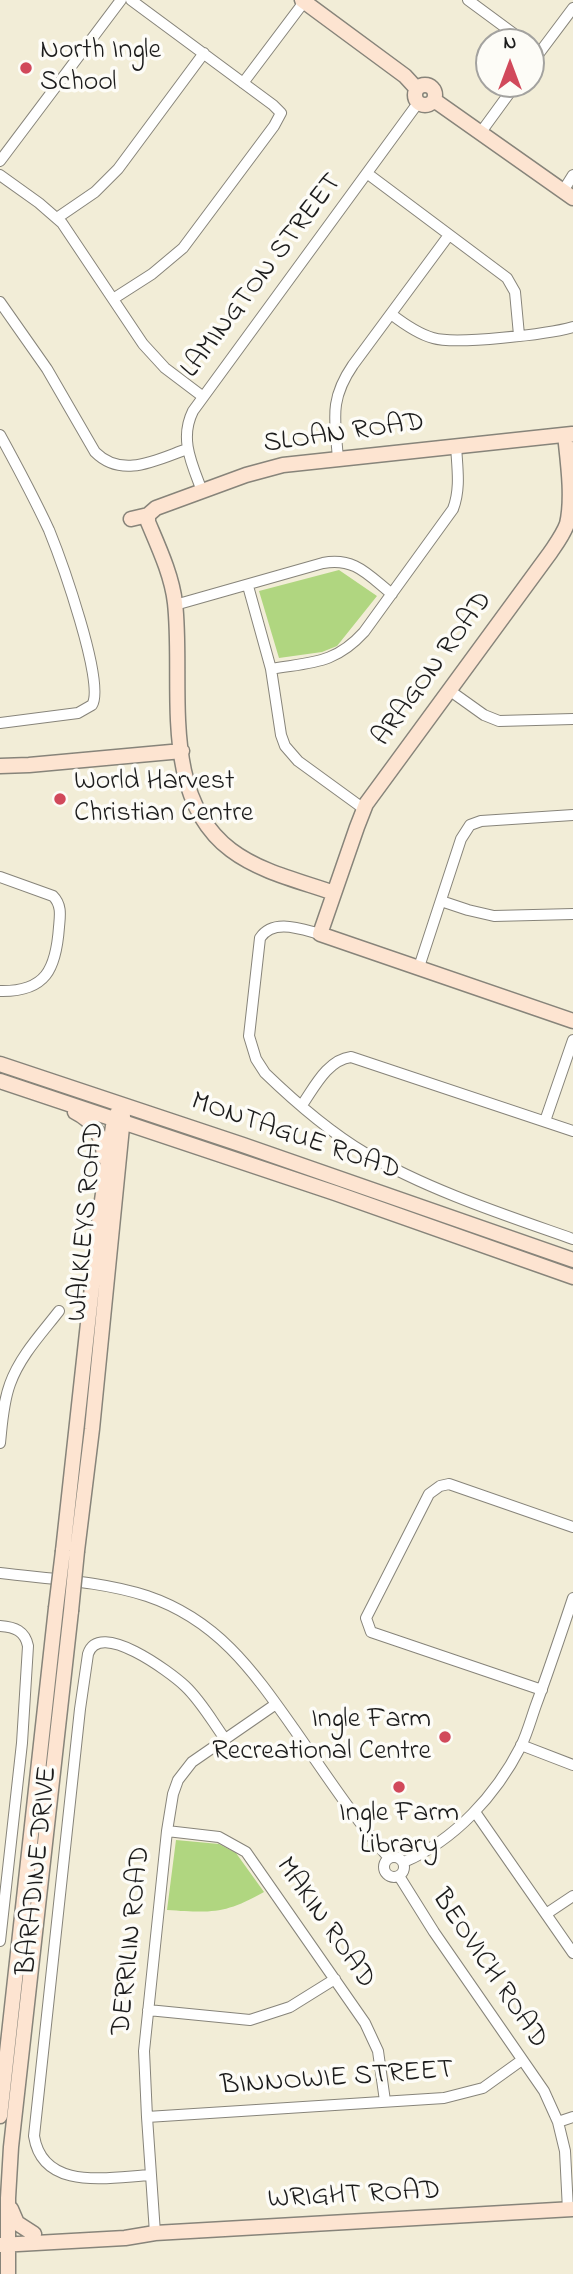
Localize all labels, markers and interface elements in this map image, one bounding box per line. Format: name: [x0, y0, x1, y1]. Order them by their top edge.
north arrow: [475, 28, 545, 98]
text: N: [504, 30, 516, 57]
place label: North Ingle School: [40, 35, 161, 101]
marker: North Ingle School: [18, 60, 34, 76]
street label: LAMINGTON STREET: [175, 168, 351, 386]
street label: SLOAN ROAD: [262, 407, 426, 463]
street label: ARAGON ROAD: [367, 586, 501, 754]
place label: World Harvest Christian Centre: [74, 766, 253, 832]
marker: World Harvest Christian Centre: [52, 791, 68, 807]
street label: MONTAGUE ROAD: [186, 1087, 404, 1189]
street label: WALKLEYS ROAD: [63, 1121, 113, 1323]
place label: Ingle Farm Recreational Centre: [212, 1704, 431, 1770]
marker: Ingle Farm Recreational Centre: [437, 1729, 453, 1745]
street label: BARADINE DRIVE: [11, 1765, 67, 1977]
marker: Ingle Farm Library: [391, 1779, 407, 1795]
place label: Ingle Farm Library: [339, 1798, 459, 1864]
street label: DERRILIN ROAD: [106, 1845, 160, 2037]
street label: MAKIN ROAD: [267, 1852, 381, 1996]
street label: BEOVICH ROAD: [422, 1884, 554, 2056]
street label: BINNOWIE STREET: [219, 2055, 455, 2105]
street label: WRIGHT ROAD: [267, 2176, 441, 2218]

